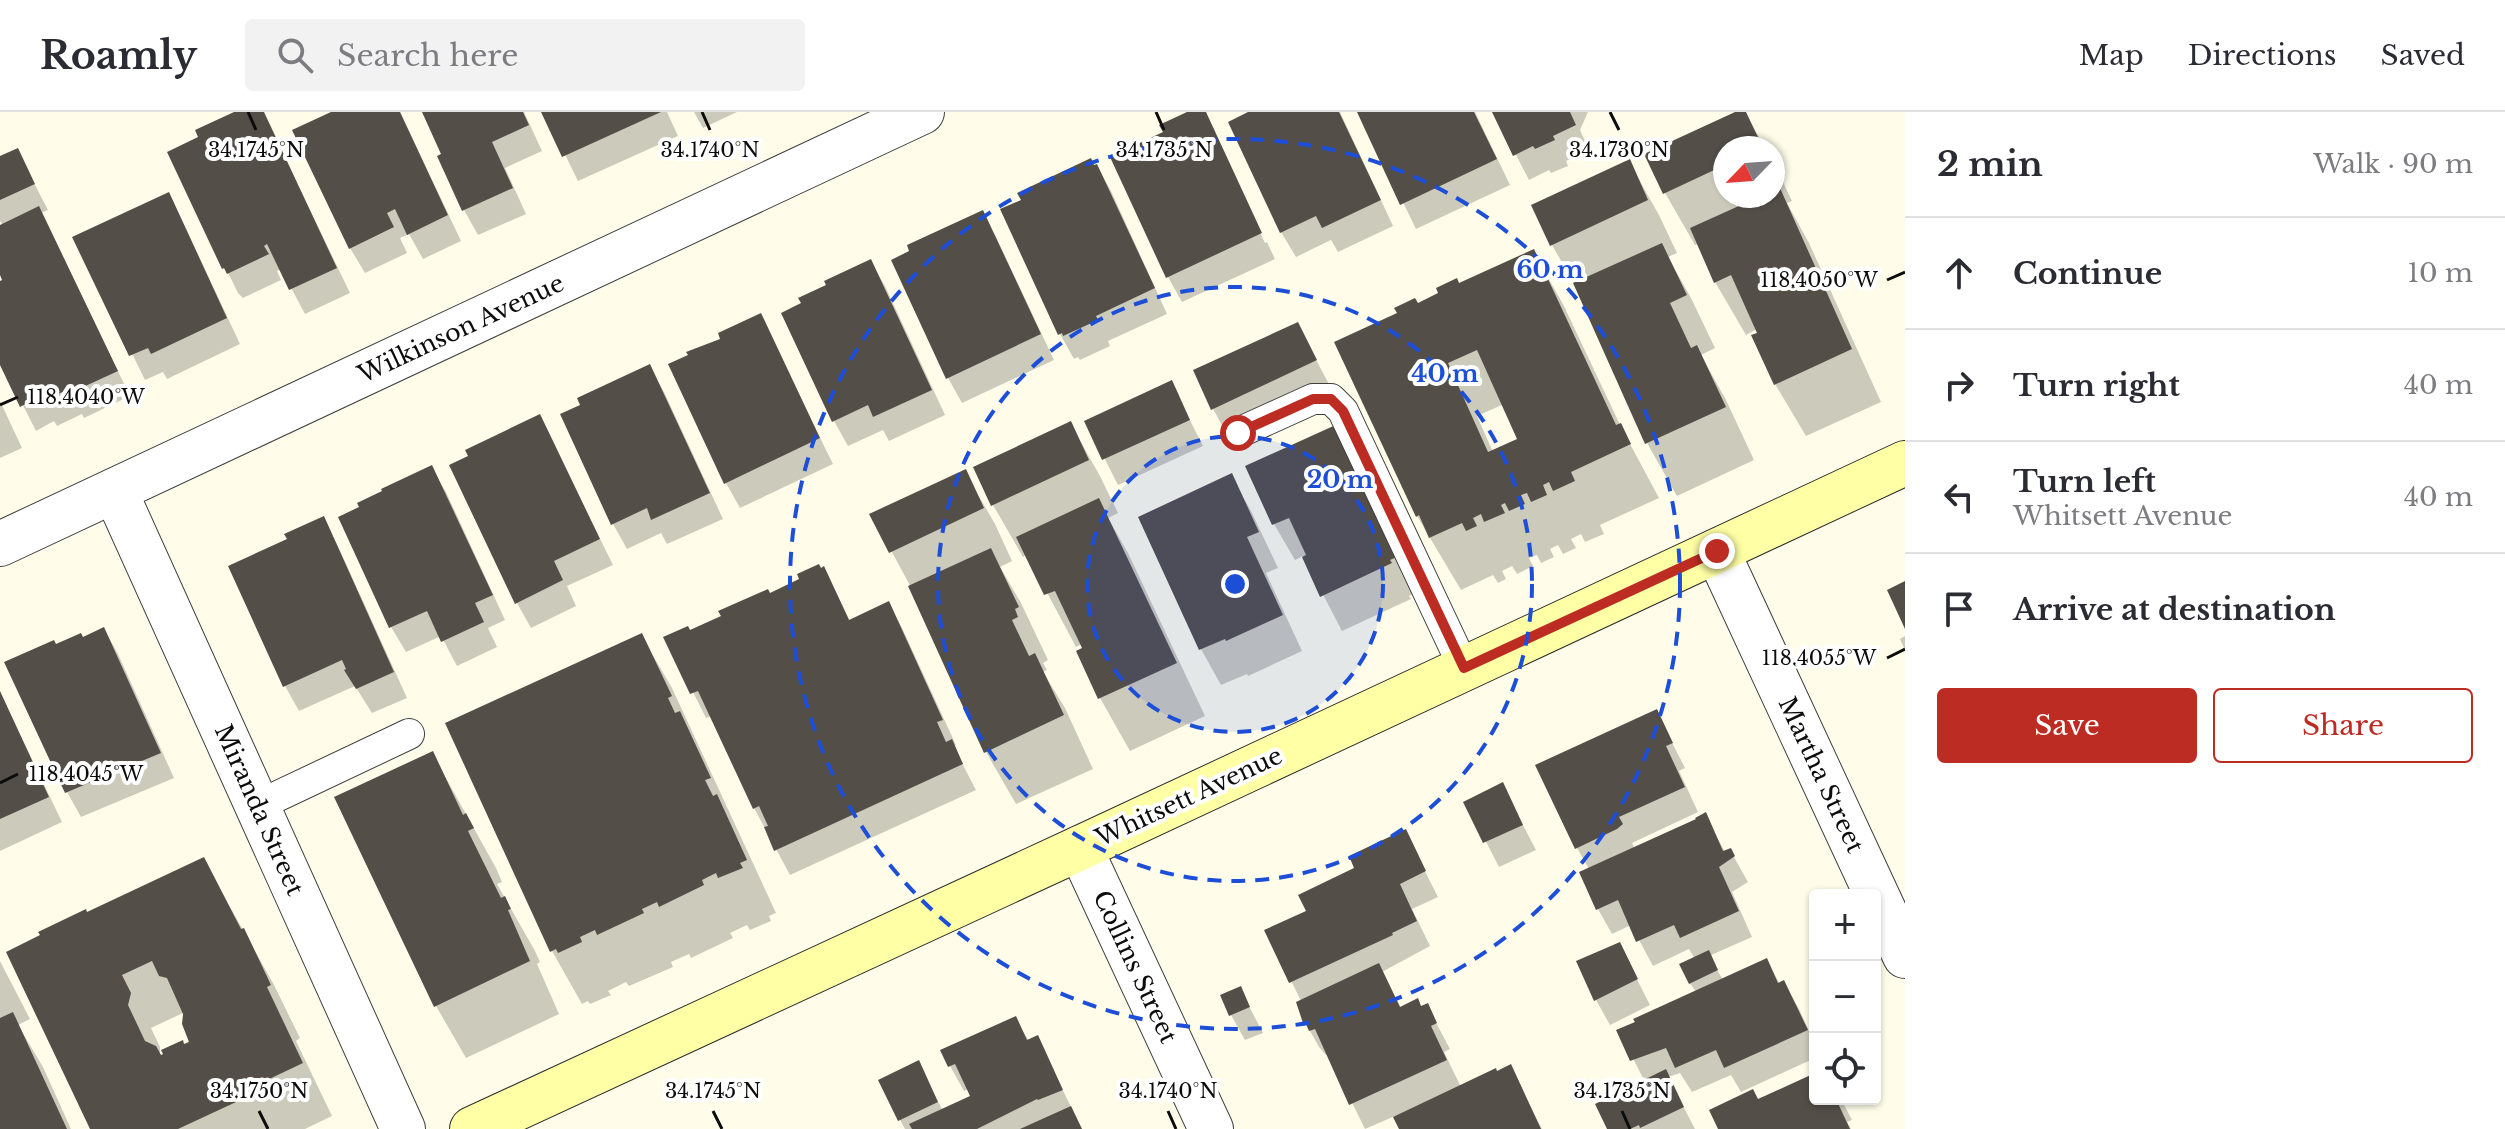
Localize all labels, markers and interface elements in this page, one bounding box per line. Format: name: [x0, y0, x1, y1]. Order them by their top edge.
search box: [245, 19, 805, 91]
text: Roamly: [40, 32, 197, 79]
icon: search: [273, 33, 317, 77]
text: Search here: [337, 37, 519, 74]
text: Map: [2079, 38, 2144, 73]
text: Directions: [2188, 38, 2337, 73]
text: Saved: [2381, 38, 2465, 73]
north arrow: [1713, 136, 1785, 208]
text: 34.1745°N: [208, 138, 304, 162]
text: 34.1740°N: [661, 138, 759, 162]
text: 34.1735°N: [1116, 138, 1212, 162]
text: 34.1730°N: [1569, 138, 1669, 162]
text: 2 min: [1937, 143, 2043, 185]
text: Walk · 90 m: [2313, 148, 2473, 180]
icon: ahead: [1937, 251, 1981, 295]
text: 60 m: [1516, 255, 1584, 284]
text: Continue: [2013, 255, 2162, 292]
text: 10 m: [2407, 257, 2473, 289]
street label: Wilkinson Avenue: [352, 268, 568, 389]
text: 118.4050°W: [1760, 268, 1878, 292]
text: 40 m: [1412, 359, 1479, 388]
icon: right: [1937, 363, 1981, 407]
text: Turn right: [2013, 367, 2180, 404]
text: 40 m: [2404, 369, 2473, 401]
text: 118.4040°W: [27, 385, 145, 409]
route start: [1220, 415, 1256, 451]
text: Turn left: [2013, 463, 2156, 500]
text: 20 m: [1307, 465, 1374, 494]
icon: left: [1937, 475, 1981, 519]
text: 40 m: [2404, 481, 2473, 513]
text: Whitsett Avenue: [2013, 500, 2232, 532]
route end: [1699, 533, 1735, 569]
centre of rings: [1221, 570, 1249, 598]
icon: arrive: [1937, 587, 1981, 631]
text: Arrive at destination: [2013, 591, 2336, 628]
text: 118.4055°W: [1762, 646, 1877, 670]
button: Save: [1937, 688, 2197, 763]
button: Share: [2213, 688, 2473, 763]
street label: Martha Street: [1773, 692, 1870, 857]
street label: Miranda Street: [209, 720, 310, 900]
street label: Whitsett Avenue: [1090, 741, 1287, 853]
text: 118.4045°W: [29, 762, 144, 786]
street label: Collins Street: [1087, 886, 1184, 1048]
map controls: [1809, 889, 1881, 1105]
button: +: [1809, 889, 1881, 961]
button: −: [1809, 961, 1881, 1033]
button: locate: [1809, 1033, 1881, 1105]
text: 34.1750°N: [210, 1079, 308, 1103]
text: 34.1745°N: [665, 1079, 761, 1103]
text: 34.1740°N: [1119, 1079, 1217, 1103]
text: 34.1735°N: [1574, 1079, 1670, 1103]

